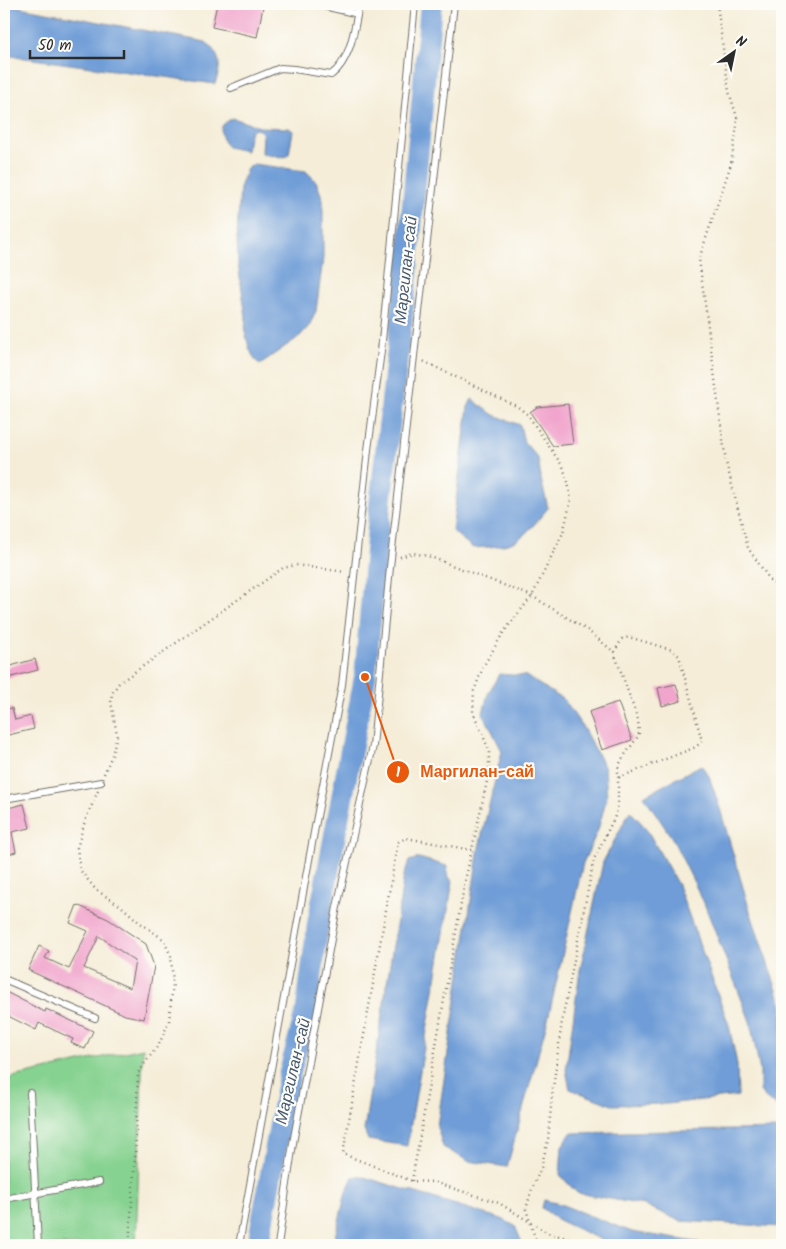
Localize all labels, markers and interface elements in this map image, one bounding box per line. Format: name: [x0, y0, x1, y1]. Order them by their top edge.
scale bar: [30, 28, 124, 60]
north arrow: [708, 28, 758, 78]
text: N: [731, 30, 750, 54]
text: 50 m: [38, 34, 72, 58]
water label: Маргилан-сай: [388, 215, 425, 325]
callout: Маргилан-сай: [385, 756, 544, 787]
text: Маргилан-сай: [420, 760, 534, 785]
text: 1: [396, 761, 401, 785]
water label: Маргилан-сай: [269, 1016, 318, 1127]

